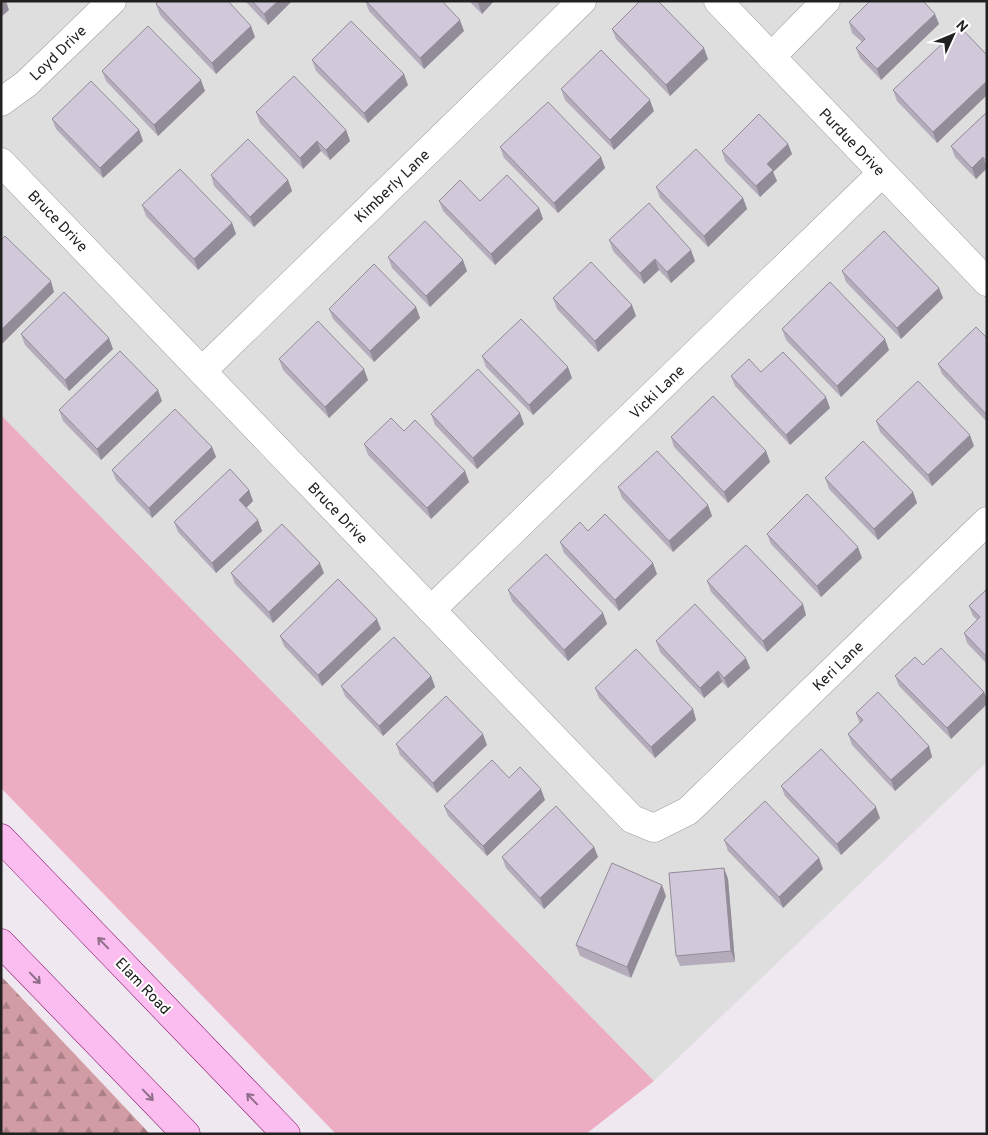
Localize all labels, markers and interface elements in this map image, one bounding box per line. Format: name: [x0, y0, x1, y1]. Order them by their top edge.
north arrow: [928, 10, 978, 60]
text: N: [952, 17, 971, 37]
street label: Loyd Drive: [27, 22, 92, 86]
street label: Purdue Drive: [814, 105, 888, 181]
street label: Kimberly Lane: [351, 146, 435, 228]
street label: Bruce Drive: [23, 187, 91, 257]
street label: Vicki Lane: [626, 362, 690, 424]
street label: Bruce Drive: [303, 479, 371, 549]
street label: Keri Lane: [809, 638, 869, 696]
one-way arrow: [97, 937, 109, 950]
street label: Elam Road: [110, 955, 174, 1020]
one-way arrow: [29, 972, 41, 985]
one-way arrow: [142, 1089, 155, 1101]
one-way arrow: [246, 1092, 258, 1105]

